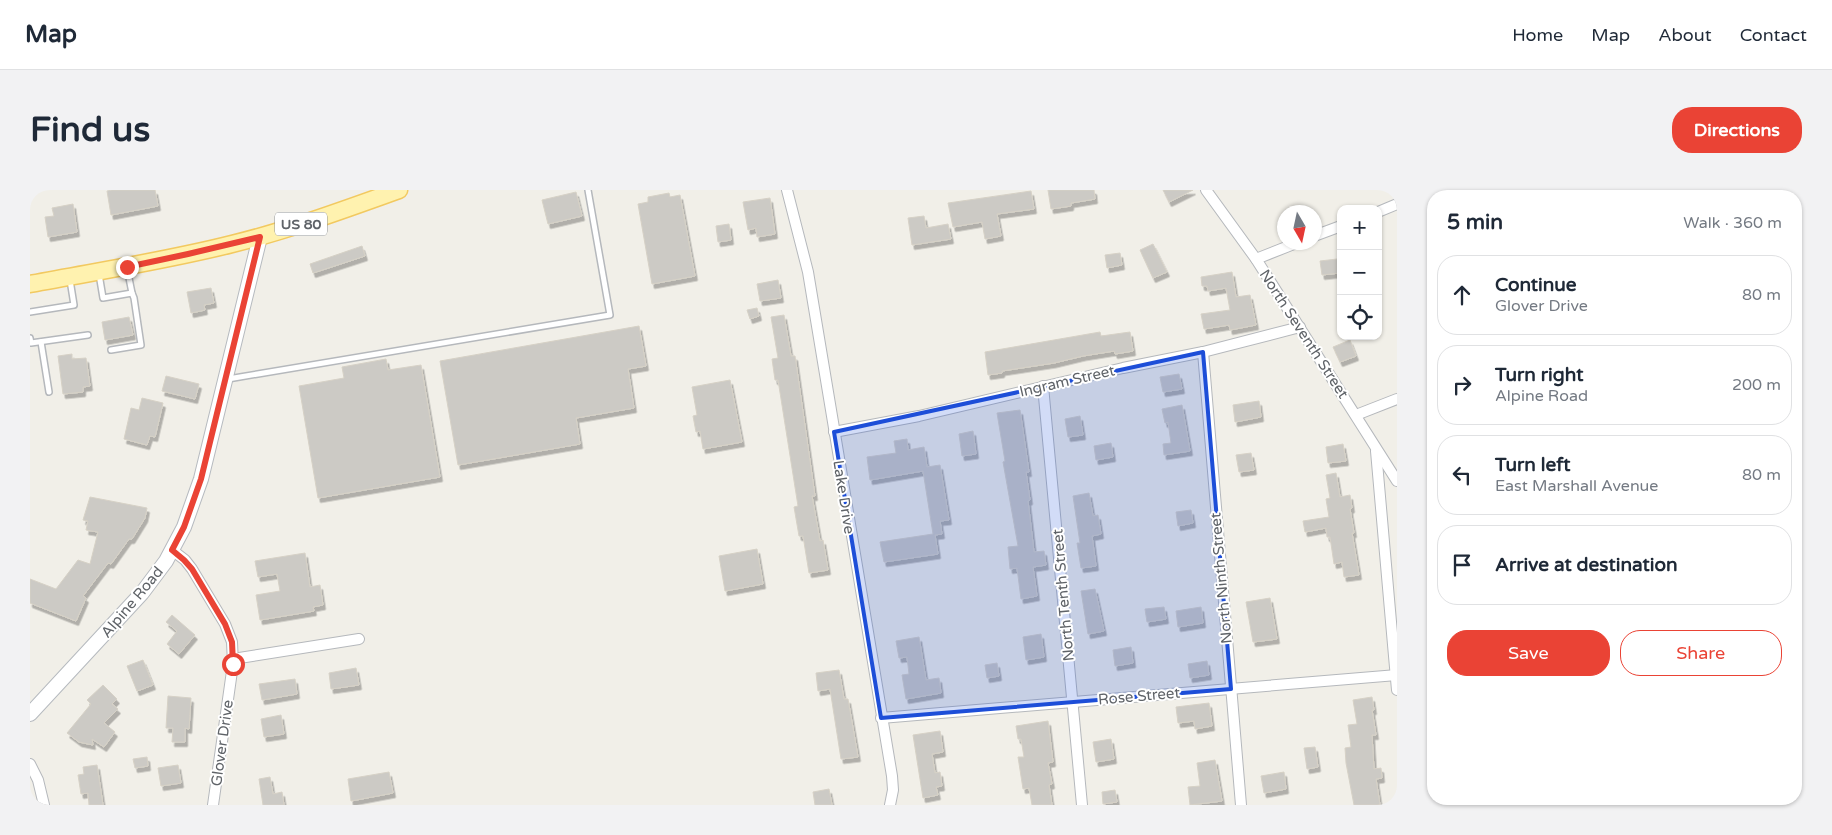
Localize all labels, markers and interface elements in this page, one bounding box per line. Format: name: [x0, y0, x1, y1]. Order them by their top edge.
text: Map: [25, 20, 77, 49]
text: Home: [1512, 24, 1563, 46]
text: Map: [1591, 24, 1630, 46]
text: About: [1658, 24, 1712, 46]
text: Contact: [1740, 24, 1807, 46]
button: Directions: [1672, 107, 1802, 153]
text: Find us: [30, 109, 150, 151]
north arrow: [1277, 205, 1322, 250]
map controls: [1337, 205, 1382, 340]
button: +: [1337, 205, 1382, 250]
text: 5 min: [1447, 210, 1503, 235]
road number: US 80: [275, 212, 327, 236]
text: Walk · 360 m: [1683, 213, 1782, 233]
button: −: [1337, 250, 1382, 295]
route end: [116, 256, 139, 279]
street label: North Seventh Street: [1256, 266, 1353, 402]
text: Continue: [1495, 274, 1577, 296]
icon: ahead: [1448, 281, 1476, 309]
text: 80 m: [1742, 285, 1781, 305]
button: locate: [1337, 295, 1382, 340]
text: Glover Drive: [1495, 296, 1588, 316]
street label: Ingram Street: [1017, 361, 1117, 401]
text: Turn right: [1495, 364, 1583, 386]
icon: right: [1448, 371, 1476, 399]
text: 200 m: [1732, 375, 1781, 395]
text: Alpine Road: [1495, 386, 1588, 406]
text: Turn left: [1495, 454, 1571, 476]
street label: Lake Drive: [829, 459, 859, 535]
icon: left: [1448, 461, 1476, 489]
text: 80 m: [1742, 465, 1781, 485]
text: East Marshall Avenue: [1495, 476, 1658, 496]
street label: North Ninth Street: [1206, 511, 1236, 644]
street label: North Tenth Street: [1048, 528, 1078, 662]
icon: arrive: [1448, 551, 1476, 579]
text: Arrive at destination: [1495, 554, 1678, 576]
street label: Alpine Road: [97, 563, 167, 641]
button: Save: [1447, 630, 1610, 676]
button: Share: [1620, 630, 1782, 676]
route start: [222, 653, 245, 676]
street label: Rose Street: [1097, 683, 1181, 709]
street label: Glover Drive: [207, 699, 237, 787]

